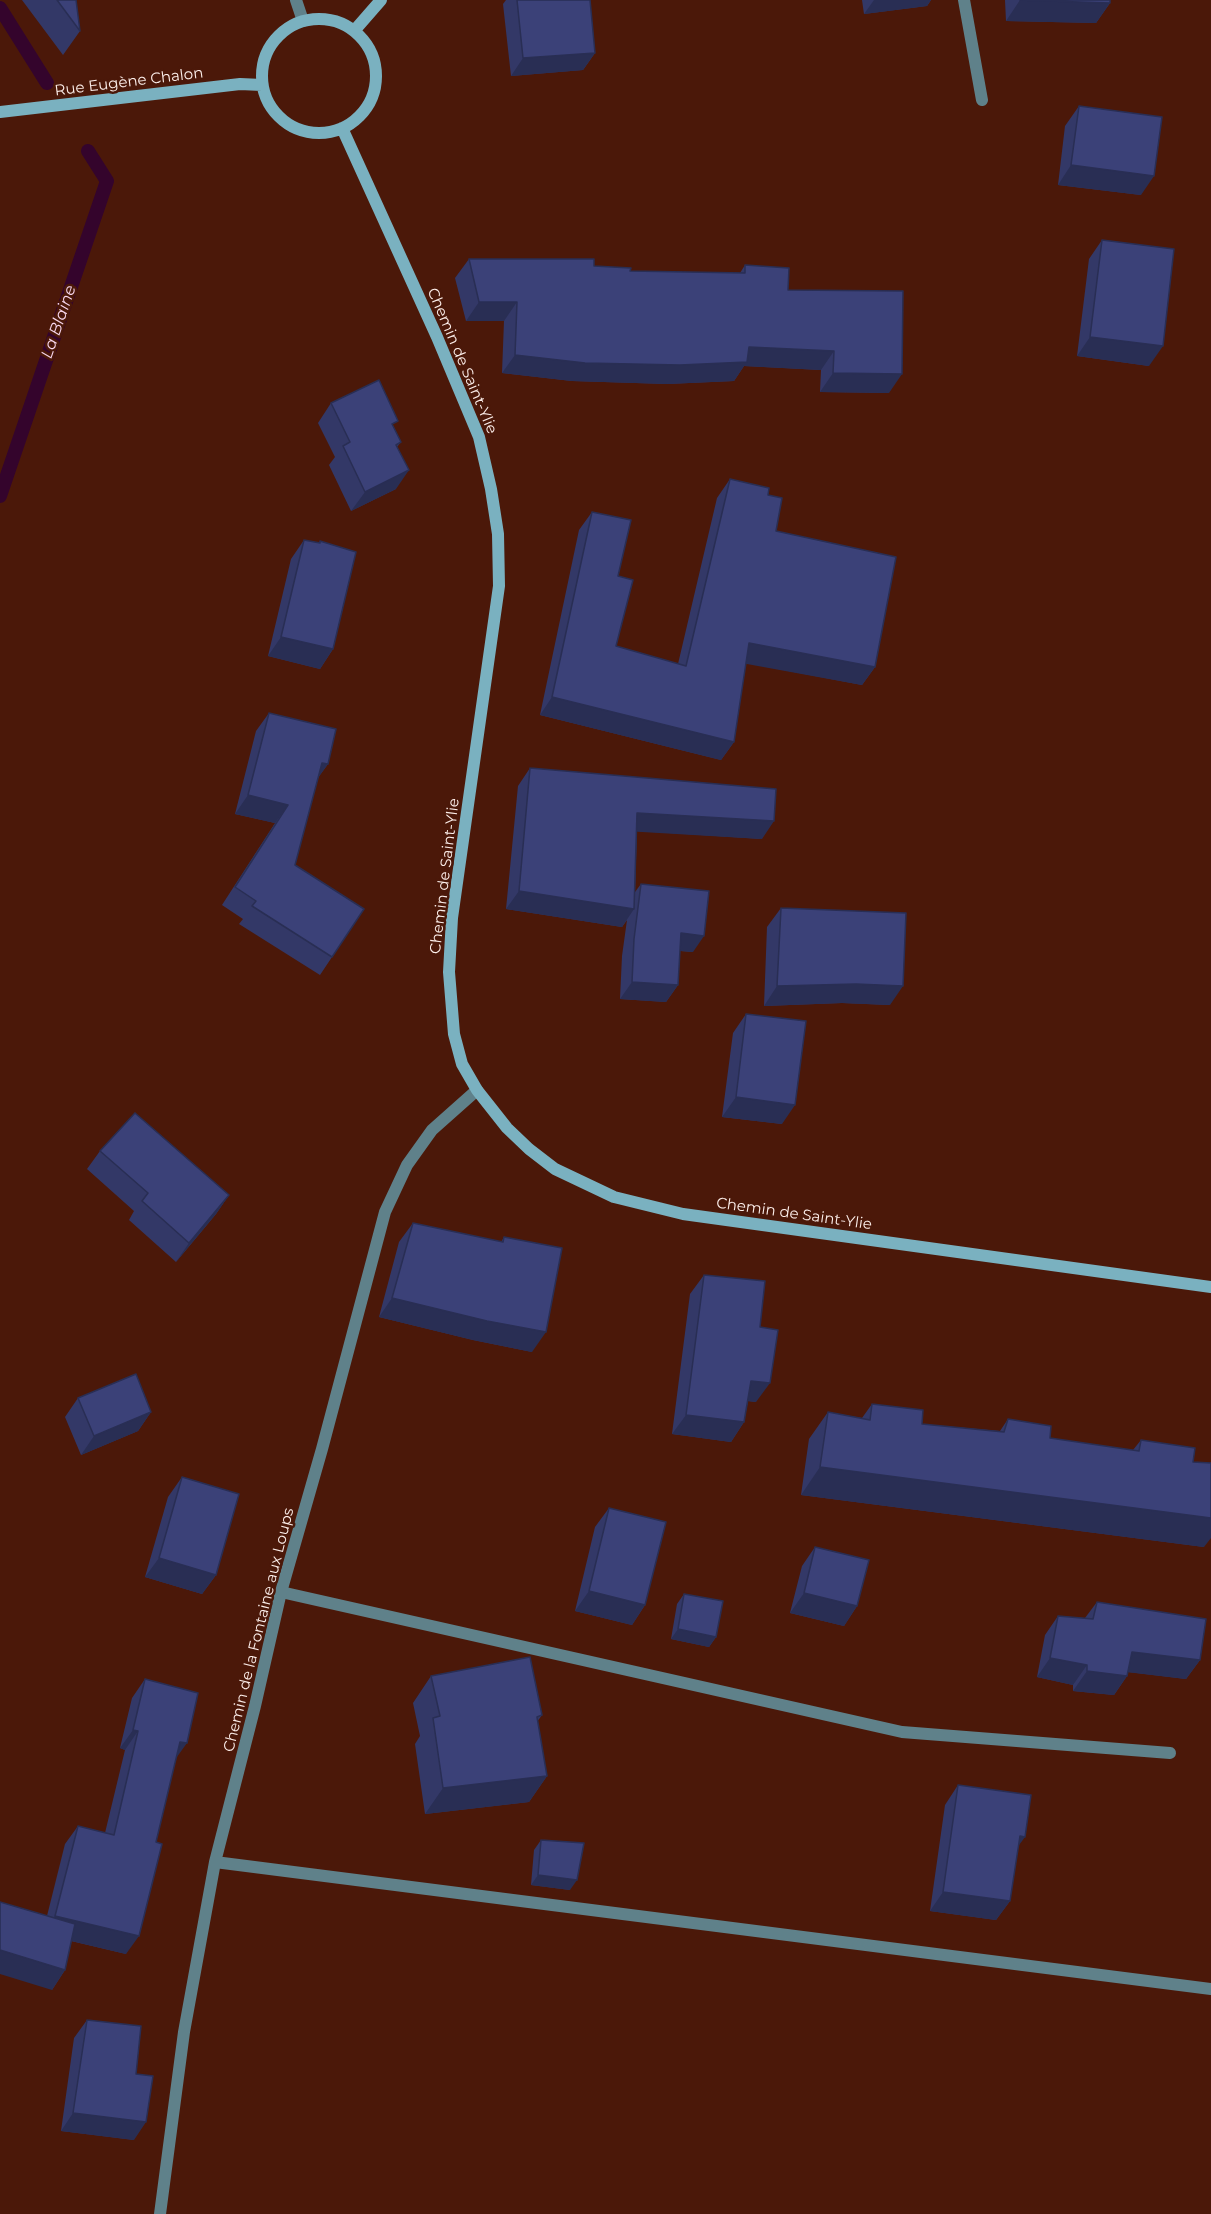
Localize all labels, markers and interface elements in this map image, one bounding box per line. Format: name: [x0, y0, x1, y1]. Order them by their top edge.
street label: Rue Eugène Chalon: [54, 64, 204, 100]
water label: La Blaine: [37, 283, 81, 361]
street label: Chemin de Saint-Ylie: [423, 285, 501, 437]
street label: Chemin de Saint-Ylie: [427, 797, 463, 955]
street label: Chemin de Saint-Ylie: [715, 1194, 873, 1234]
street label: Chemin de la Fontaine aux Loups: [220, 1506, 298, 1754]

